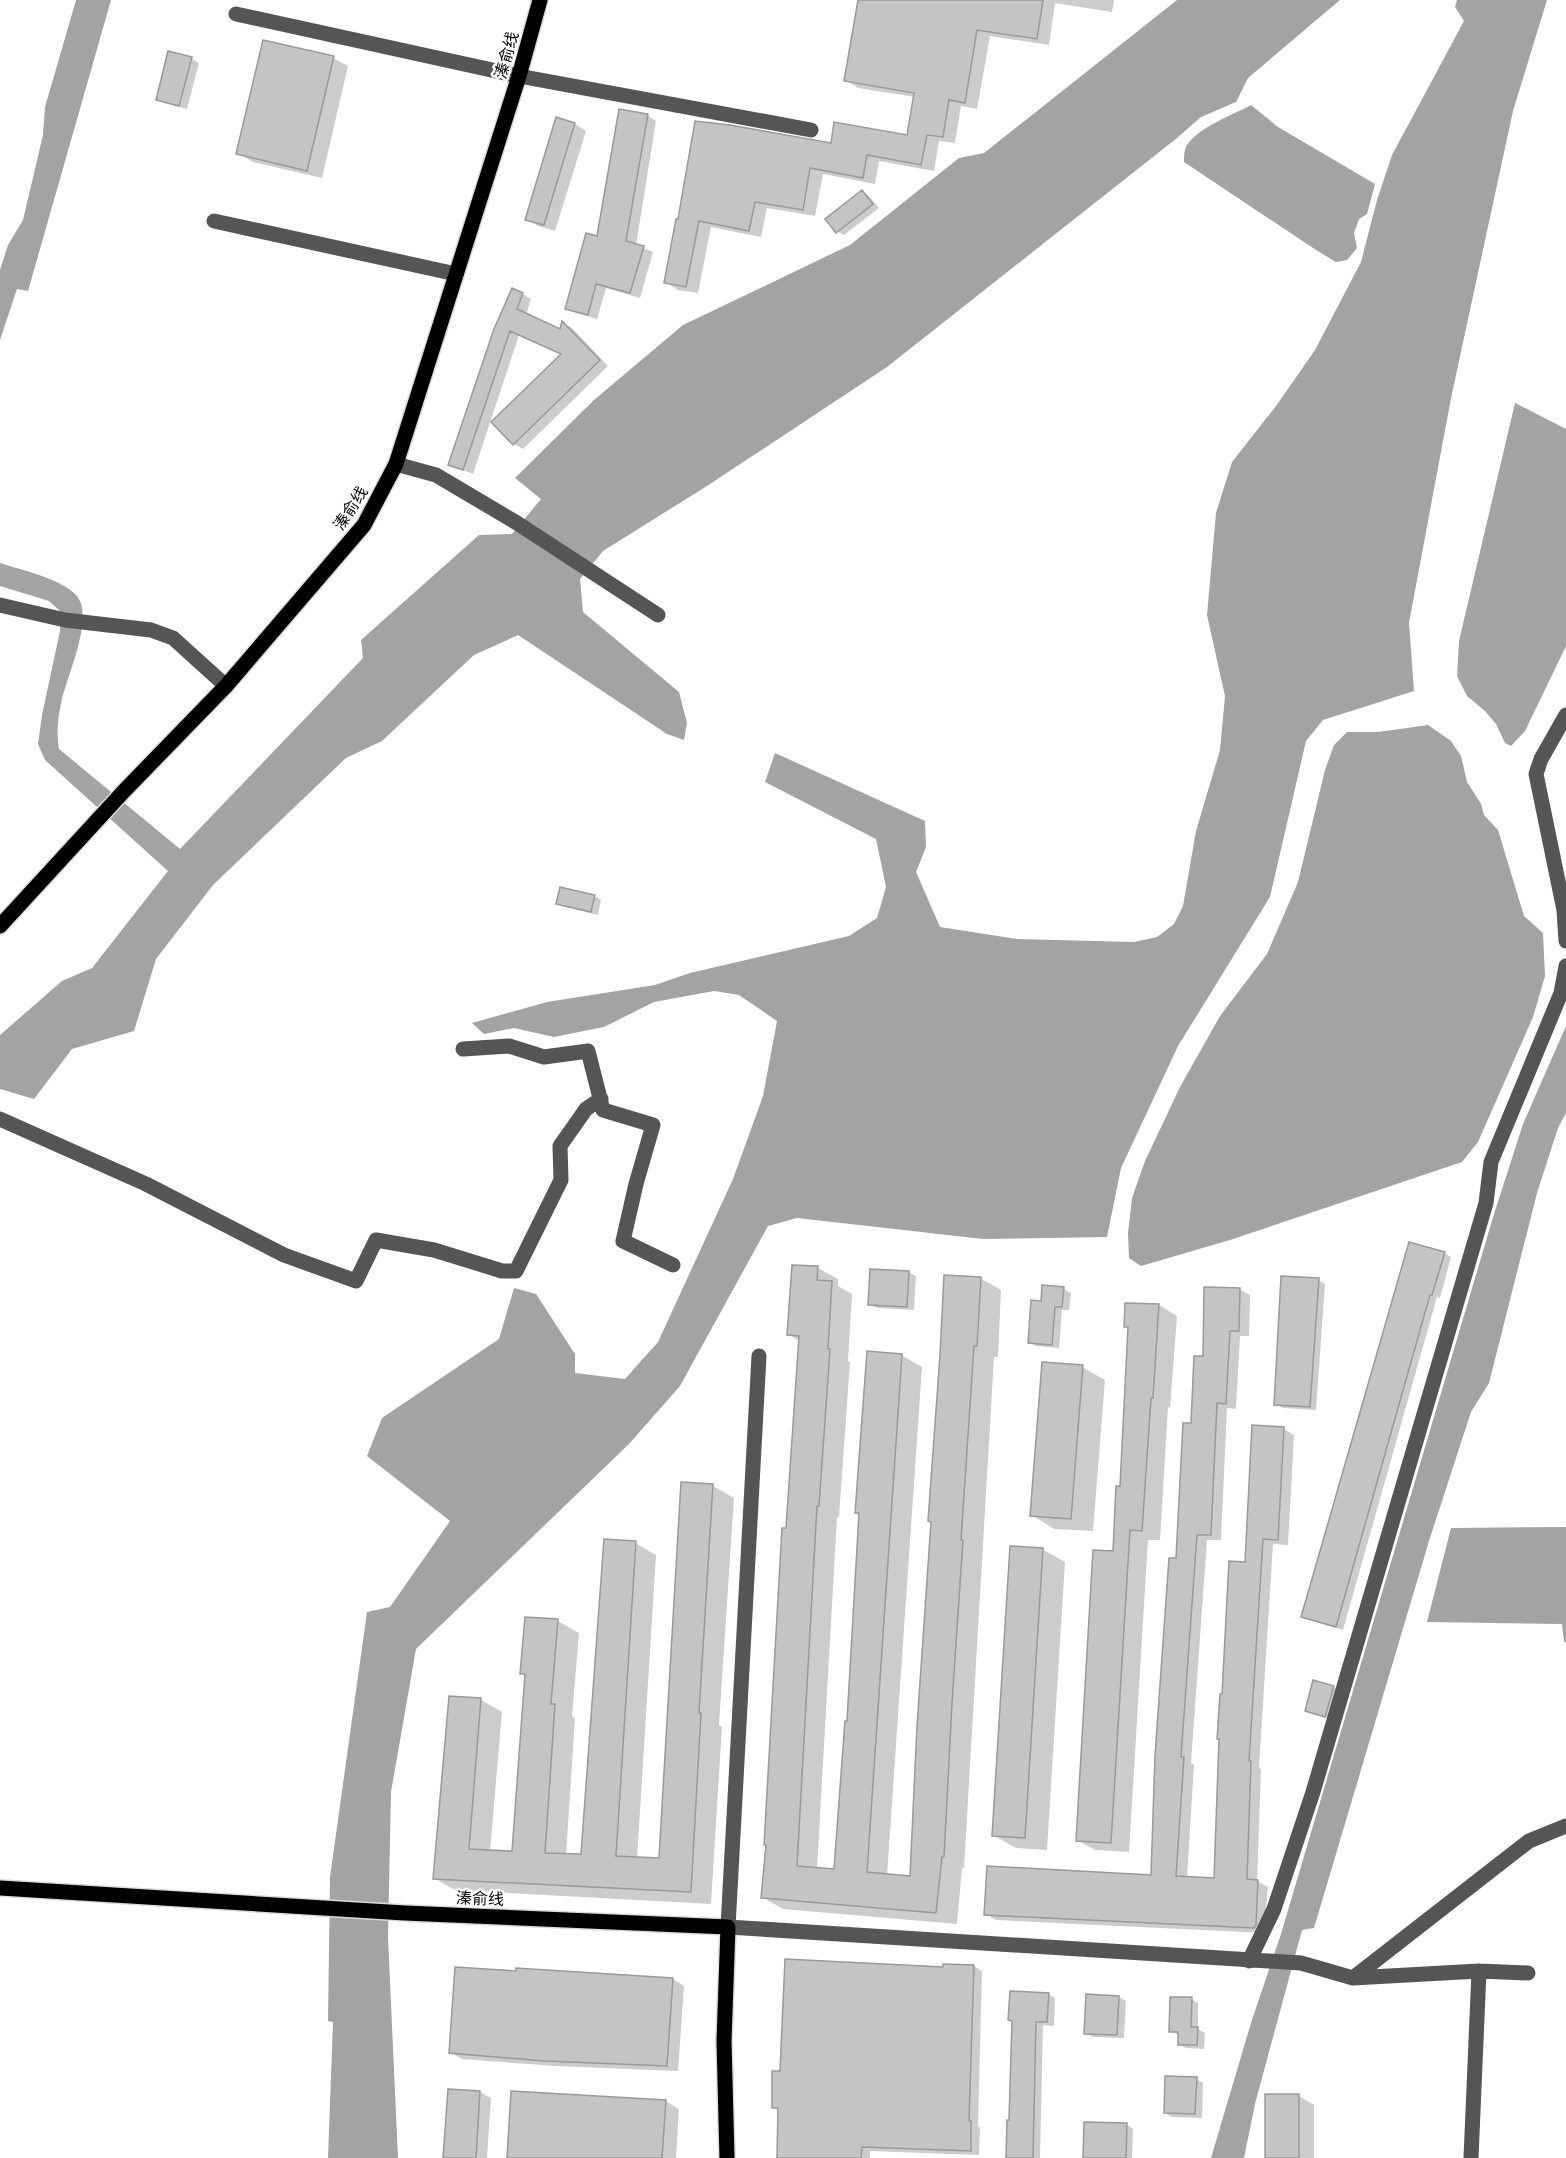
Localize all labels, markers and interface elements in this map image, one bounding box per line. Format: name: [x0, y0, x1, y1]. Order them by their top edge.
street label: 溱俞线: [490, 29, 521, 81]
street label: 溱俞线: [329, 482, 371, 533]
street label: 溱俞线: [456, 1887, 504, 1908]

